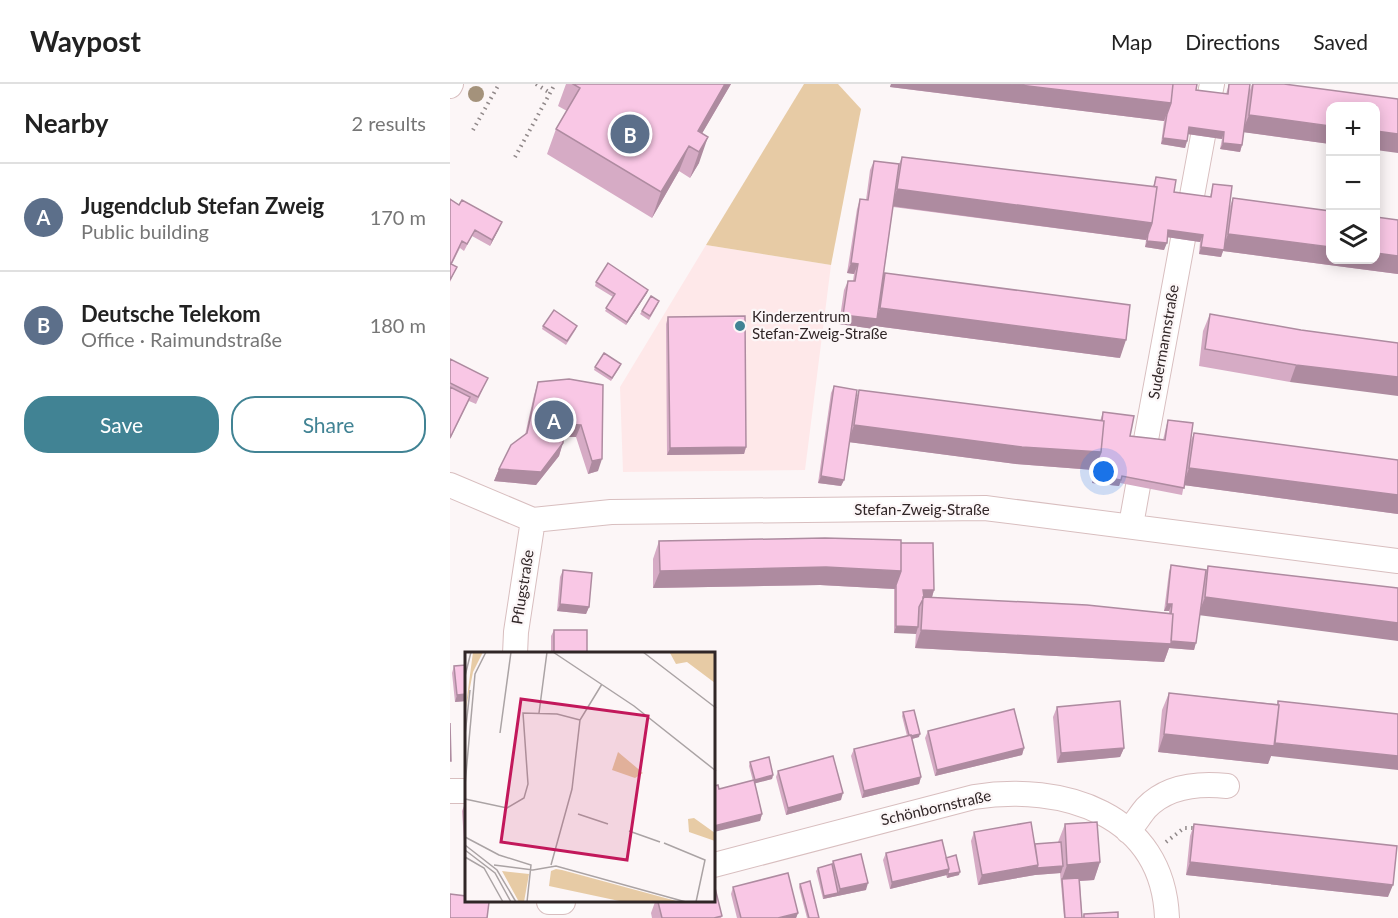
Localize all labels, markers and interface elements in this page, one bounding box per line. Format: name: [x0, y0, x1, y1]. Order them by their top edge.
text: Waypost: [30, 24, 141, 58]
text: Map: [1111, 29, 1152, 54]
text: Directions: [1185, 29, 1280, 54]
text: Saved: [1313, 29, 1368, 54]
map controls: [1326, 102, 1380, 264]
button: +: [1326, 102, 1380, 156]
text: Nearby: [24, 107, 109, 139]
text: 2 results: [351, 111, 426, 135]
pin: B: [610, 112, 650, 156]
button: −: [1326, 156, 1380, 210]
text: Jugendclub Stefan Zweig: [81, 192, 324, 219]
text: A: [37, 205, 50, 229]
text: 170 m: [370, 205, 426, 229]
button: layers: [1326, 210, 1380, 264]
text: Public building: [81, 219, 209, 243]
street label: Sudermannstraße: [1144, 283, 1182, 400]
text: Deutsche Telekom: [81, 300, 261, 327]
place label: Kinderzentrum Stefan-Zweig-Straße: [752, 307, 887, 342]
text: B: [37, 313, 50, 337]
text: 180 m: [370, 313, 426, 337]
marker: Kinderzentrum Stefan-Zweig-Straße: [733, 319, 747, 333]
text: Office · Raimundstraße: [81, 327, 282, 351]
button: Save: [24, 396, 219, 453]
button: Share: [231, 396, 426, 453]
pin: A: [534, 398, 574, 442]
your location: [1089, 457, 1118, 486]
street label: Stefan-Zweig-Straße: [854, 500, 990, 518]
street label: Pflugstraße: [507, 548, 537, 625]
inset map: [465, 652, 716, 903]
street label: Schönbornstraße: [879, 786, 993, 828]

